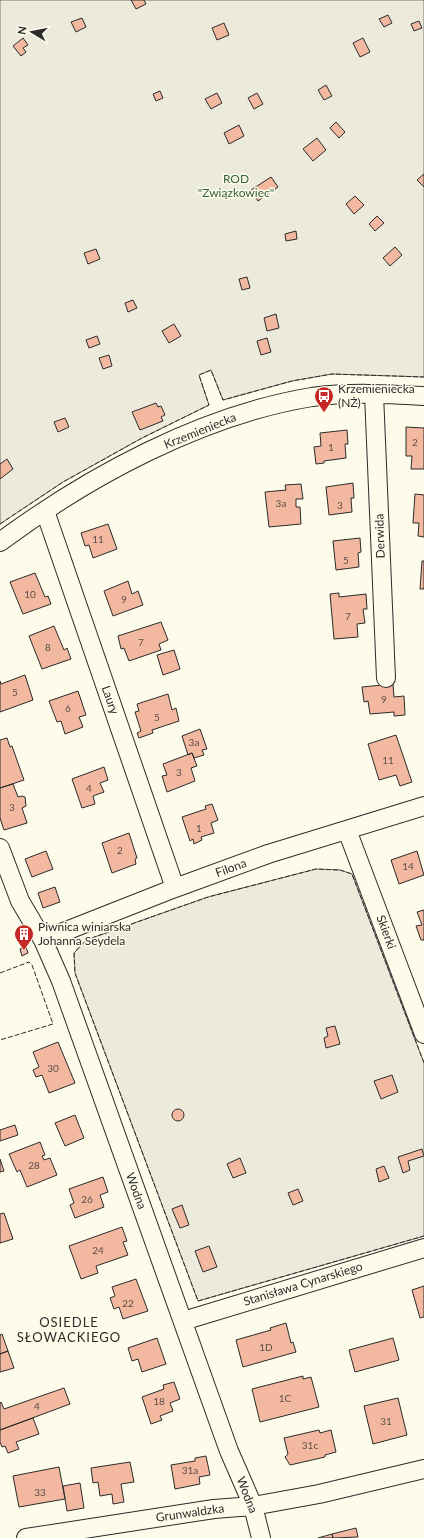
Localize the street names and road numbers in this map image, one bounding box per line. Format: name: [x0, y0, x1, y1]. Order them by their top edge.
street label: Krzemieniecka: [161, 409, 238, 452]
street label: Derwida: [371, 513, 388, 559]
street label: Laury: [99, 684, 123, 717]
street label: Filona: [213, 855, 248, 880]
street label: Skierki: [373, 913, 400, 951]
street label: Wodna: [123, 1170, 150, 1211]
street label: Stanisława Cynarskiego: [241, 1258, 364, 1309]
street label: Wodna: [234, 1474, 261, 1515]
street label: Grunwaldzka: [155, 1500, 225, 1525]

